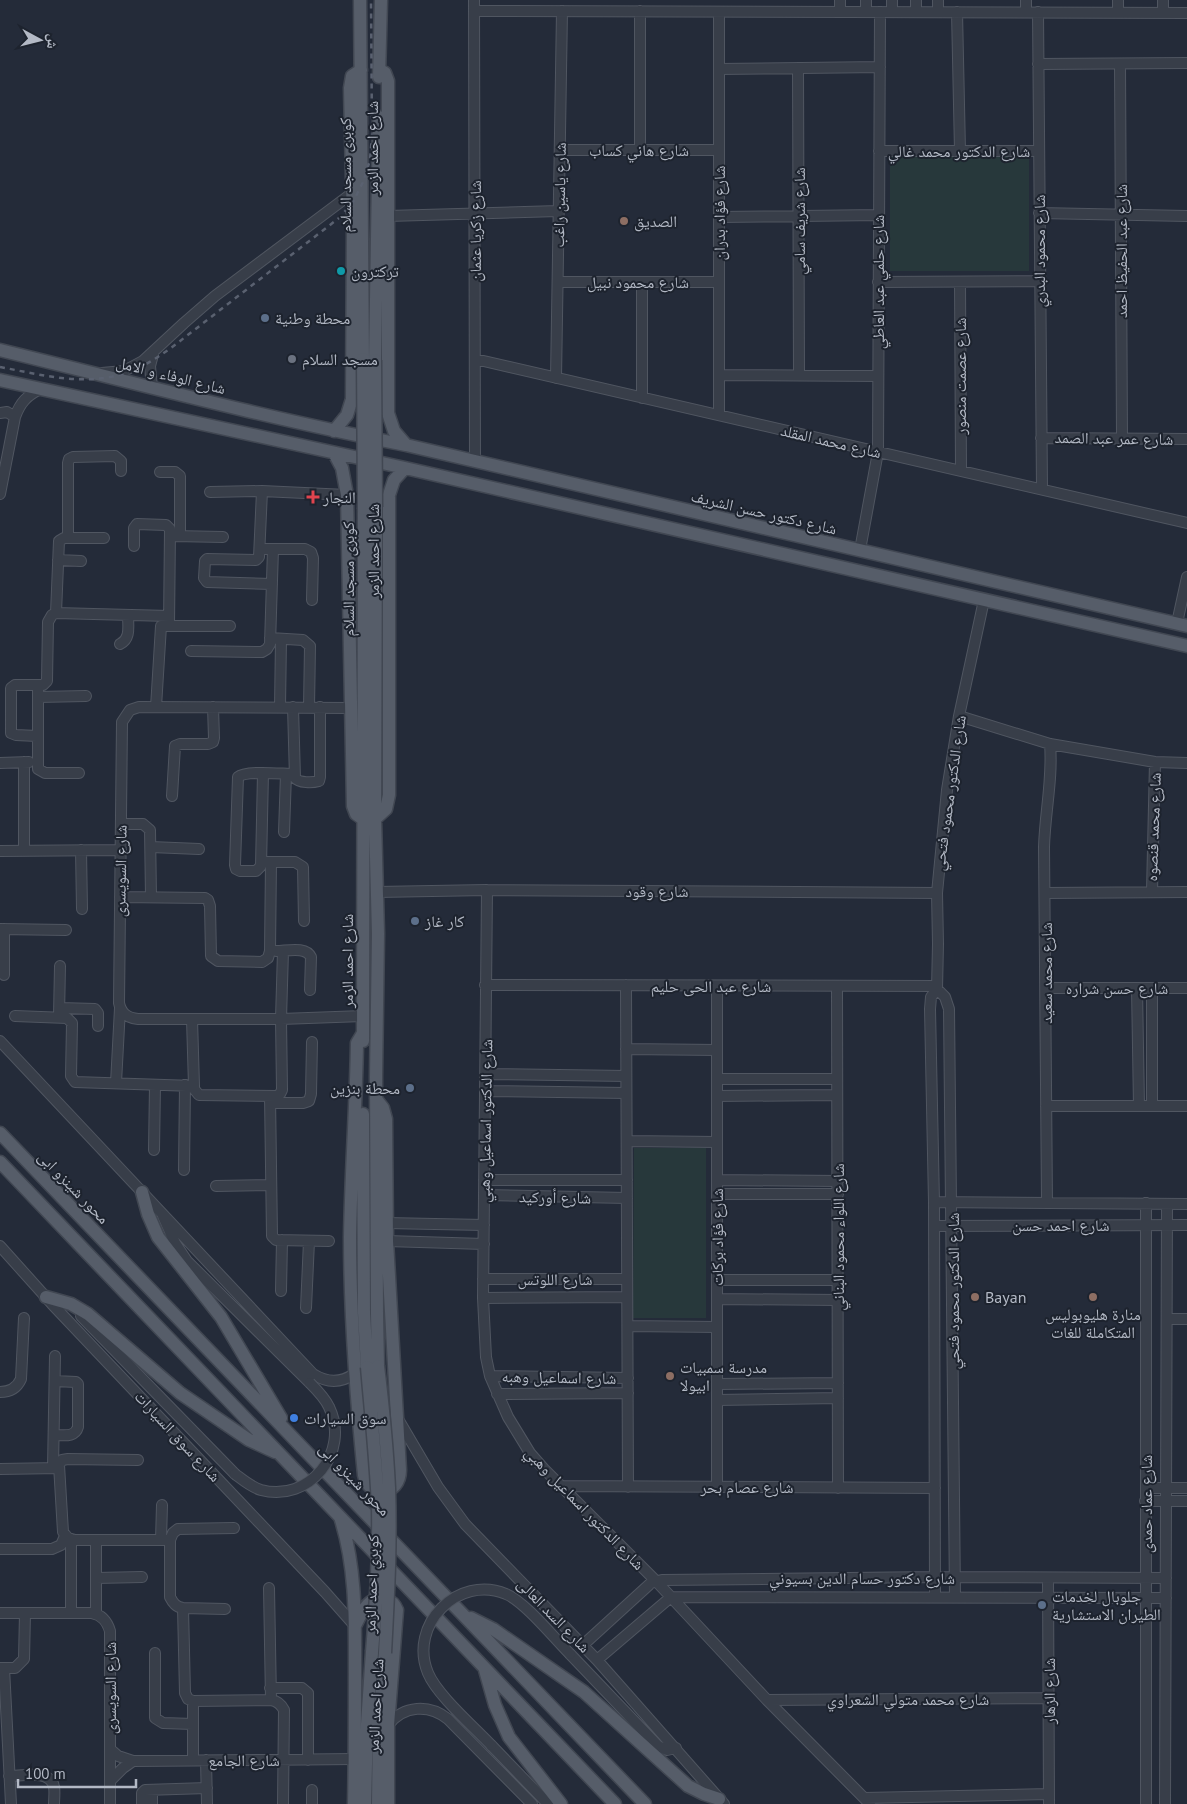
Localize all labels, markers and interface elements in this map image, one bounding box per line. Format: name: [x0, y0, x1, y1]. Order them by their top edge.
north arrow: [15, 15, 65, 65]
text: ش: [43, 33, 63, 50]
street label: شارع احمد الزمر: [362, 101, 383, 196]
street label: كوبرى مسجد السلام: [335, 117, 356, 232]
street label: شارع هاني كساب: [589, 140, 689, 163]
street label: شارع الدكتور محمد غالي: [888, 141, 1030, 164]
street label: شارع ياسين راغب: [548, 142, 571, 248]
street label: شارع فؤاد بدران: [709, 166, 730, 260]
street label: شارع شريف سامي: [789, 167, 812, 275]
street label: شارع زكريا عثمان: [465, 180, 486, 282]
street label: شارع عبد الحفيظ احمد: [1111, 184, 1132, 318]
street label: شارع محمود البدري: [1029, 194, 1052, 308]
place label: الصديق: [634, 211, 677, 232]
marker: الصديق: [618, 215, 630, 227]
street label: شارع حلمي عبد العاطي: [868, 215, 891, 349]
place label: تركترون: [351, 261, 399, 282]
marker: تركترون: [335, 265, 347, 277]
street label: شارع محمود نبيل: [587, 272, 689, 293]
place label: محطة وطنية: [275, 308, 350, 328]
marker: محطة وطنية: [259, 312, 271, 324]
street label: شارع عصمت منصور: [950, 317, 971, 436]
place label: مسجد السلام: [302, 349, 378, 370]
street label: شارع الوفاء و الامل: [114, 352, 228, 399]
marker: مسجد السلام: [286, 353, 298, 365]
street label: شارع محمد المقلد: [779, 420, 883, 463]
street label: شارع عمر عبد الصمد: [1055, 427, 1173, 450]
street label: شارع دكتور حسن الشريف: [689, 486, 839, 539]
place label: النجار: [322, 487, 356, 507]
marker: النجار: [307, 491, 319, 503]
street label: شارع احمد الزمر: [363, 504, 384, 599]
street label: كوبرى مسجد السلام: [338, 521, 359, 636]
street label: شارع الدكتور محمود فتحي: [928, 714, 973, 873]
street label: شارع محمد قنصوه: [1141, 772, 1166, 882]
street label: شارع السويسرى: [109, 825, 132, 917]
street label: شارع وقود: [625, 881, 689, 902]
place label: كار غاز: [424, 911, 465, 931]
street label: شارع احمد الزمر: [337, 914, 358, 1009]
marker: كار غاز: [409, 915, 421, 927]
street label: شارع محمد سعيد: [1036, 922, 1057, 1024]
street label: شارع عبد الحى حليم: [651, 976, 771, 997]
street label: شارع حسن شراره: [1066, 978, 1168, 999]
street label: شارع الدكتور اسماعيل وهبي: [474, 1039, 499, 1203]
place label: محطة بنزين: [330, 1078, 400, 1099]
marker: محطة بنزين: [404, 1082, 416, 1094]
street label: محور شينزو ابى: [33, 1146, 114, 1229]
street label: شارع اللواء محمود البناني: [828, 1163, 851, 1311]
street label: شارع أوركيد: [519, 1186, 591, 1209]
street label: شارع فؤاد بركات: [707, 1188, 728, 1286]
street label: شارع الدكتور محمود فتحي: [943, 1213, 966, 1369]
street label: شارع احمد حسن: [1012, 1215, 1110, 1236]
street label: شارع اللوتس: [517, 1269, 593, 1290]
place label: Bayan: [985, 1287, 1026, 1307]
marker: Bayan: [969, 1291, 981, 1303]
marker: منارة هليوبوليس المتكاملة للغات: [1087, 1291, 1099, 1303]
place label: منارة هليوبوليس المتكاملة للغات: [1045, 1304, 1141, 1342]
place label: مدرسة سمبيات ابيولا: [680, 1357, 767, 1395]
street label: شارع اسماعيل وهبه: [501, 1366, 617, 1389]
marker: مدرسة سمبيات ابيولا: [664, 1370, 676, 1382]
street label: شارع سوق السيارات: [130, 1386, 225, 1486]
place label: سوق السيارات: [304, 1408, 387, 1429]
marker: سوق السيارات: [288, 1412, 300, 1424]
street label: محور شينزو ابى: [314, 1438, 395, 1521]
street label: شارع الدكتور اسماعيل وهبي: [519, 1442, 649, 1576]
street label: شارع عماد حمدى: [1136, 1455, 1157, 1553]
street label: شارع عصام بحر: [700, 1477, 793, 1498]
street label: كوبري احمد الزمر: [359, 1534, 386, 1635]
street label: شارع دكتور حسام الدين بسيوني: [769, 1568, 955, 1591]
street label: شارع السد العالى: [513, 1573, 595, 1657]
place label: جلوبال لخدمات الطيران الاستشارية: [1052, 1586, 1161, 1625]
marker: جلوبال لخدمات الطيران الاستشارية: [1036, 1599, 1048, 1611]
street label: شارع السويسرى: [100, 1642, 121, 1734]
street label: شارع احمد الزمر: [362, 1658, 388, 1755]
street label: شارع الزهار: [1039, 1658, 1060, 1725]
street label: شارع محمد متولي الشعراوي: [827, 1689, 989, 1712]
street label: شارع الجامع: [208, 1750, 280, 1771]
scale bar: [18, 1756, 135, 1788]
text: 100 m: [25, 1764, 66, 1783]

